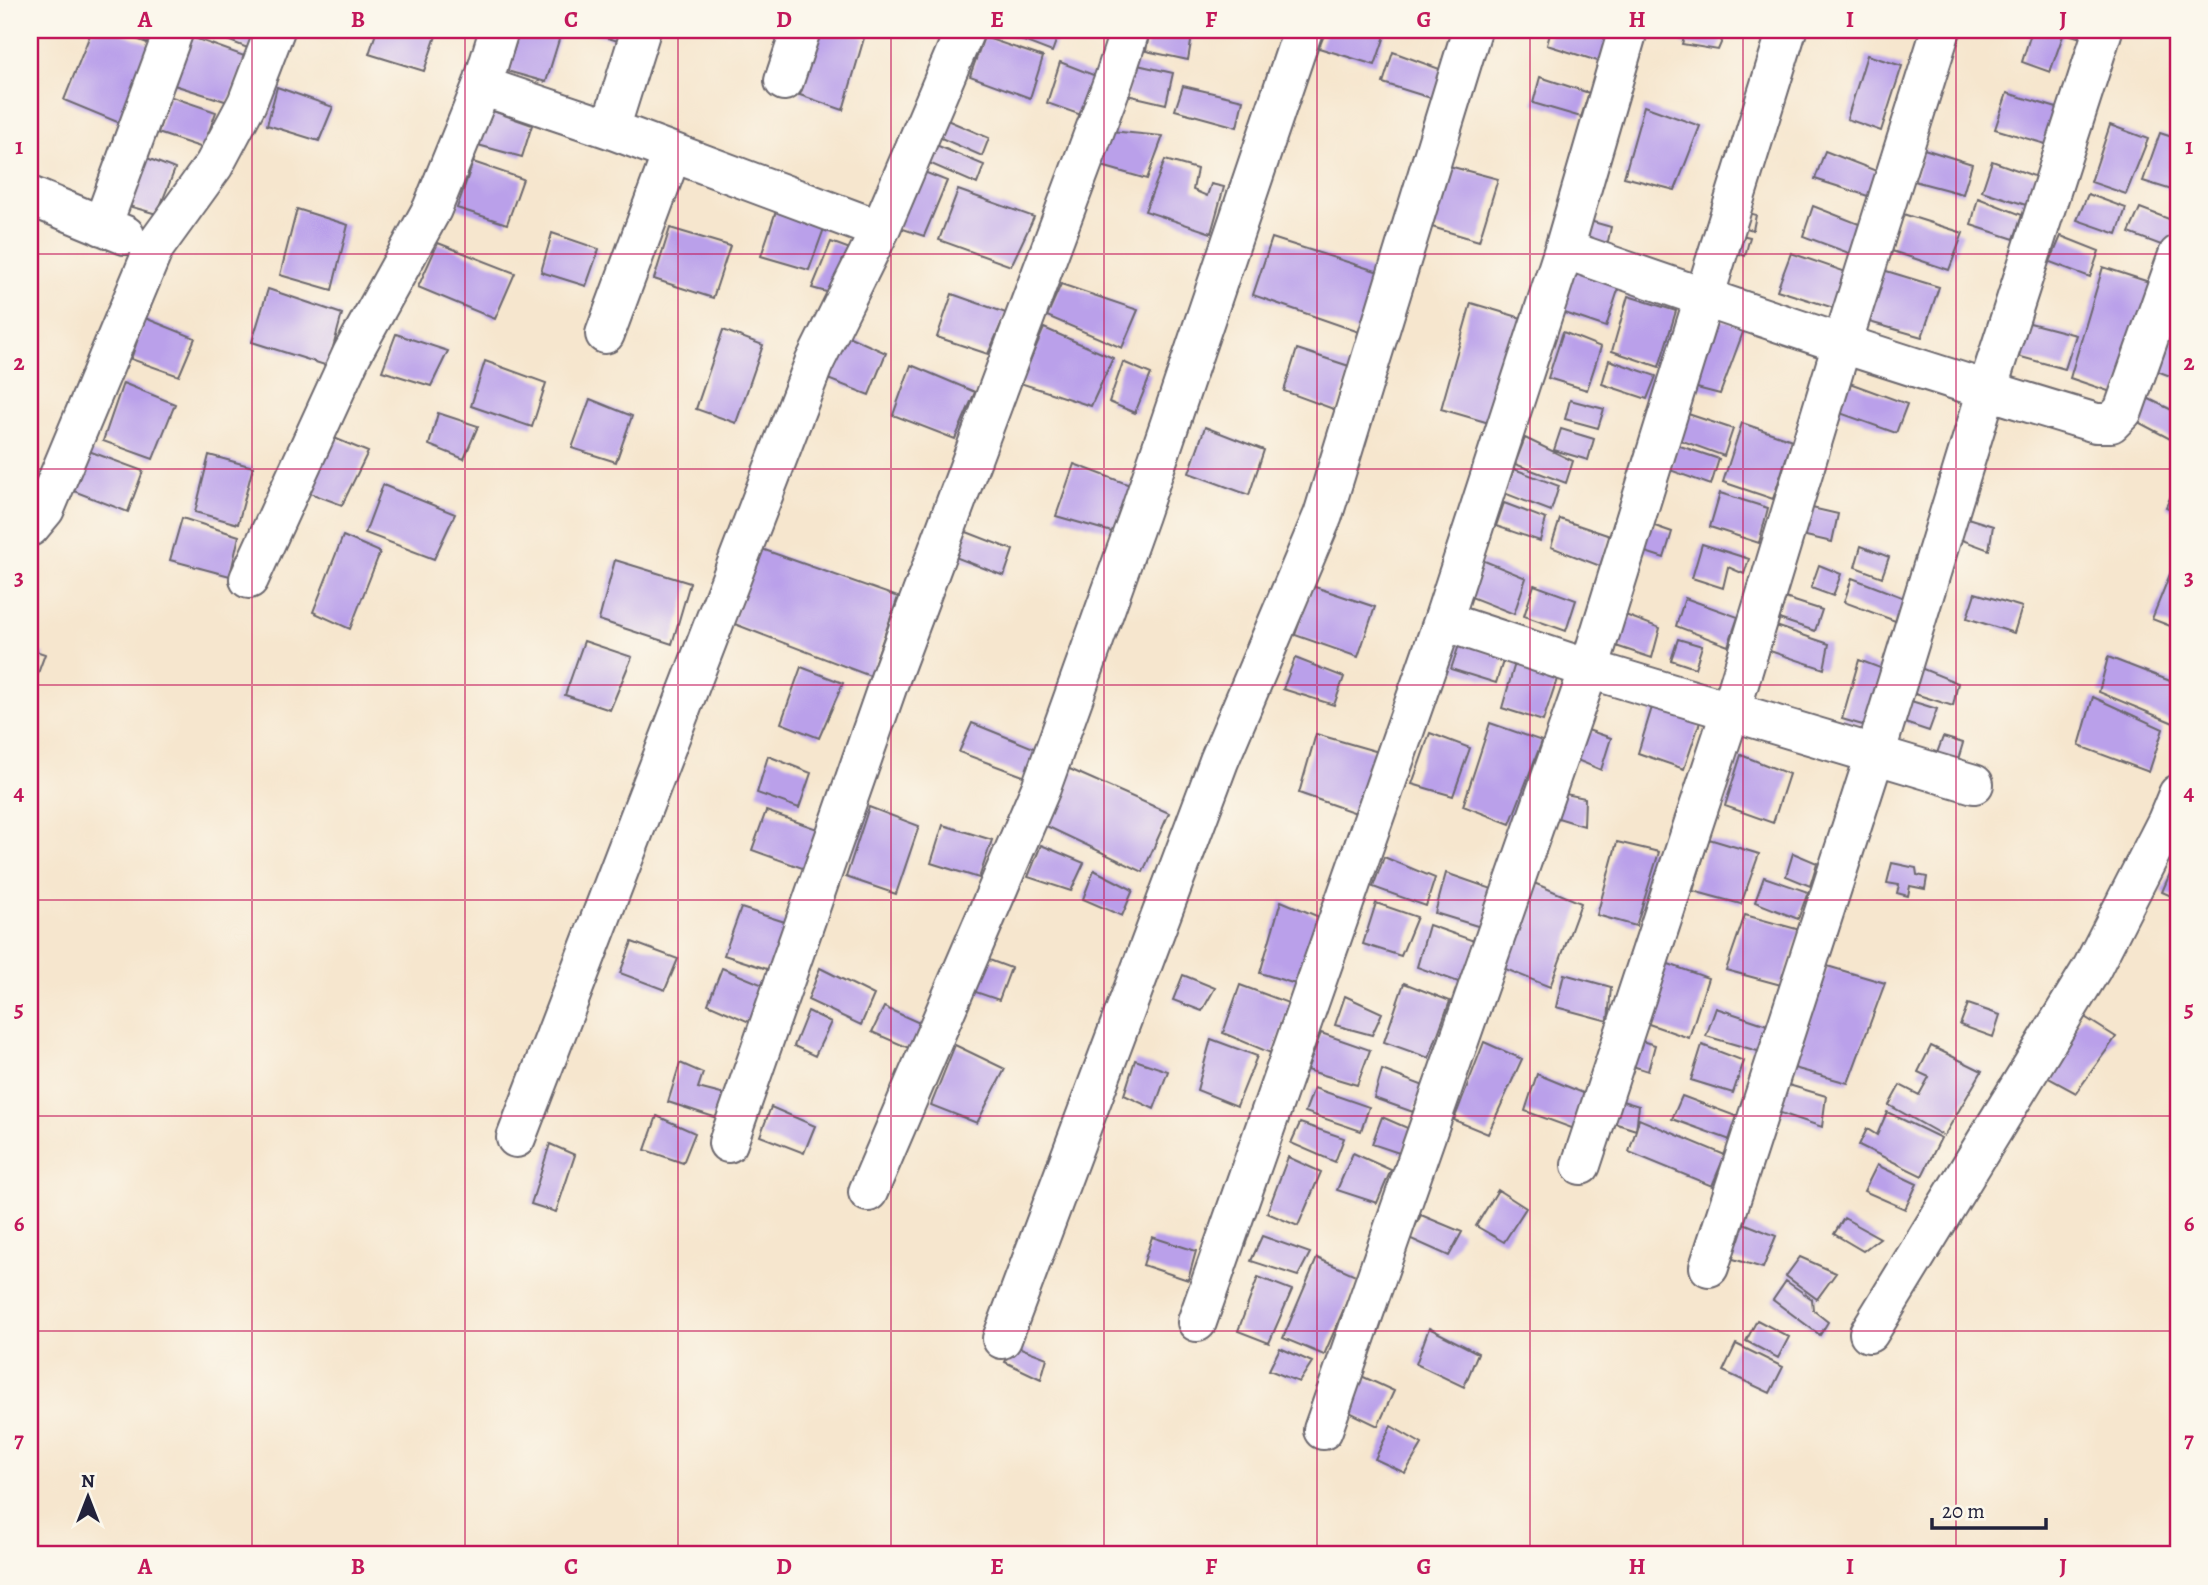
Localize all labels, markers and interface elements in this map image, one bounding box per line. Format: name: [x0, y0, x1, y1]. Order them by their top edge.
text: A: [137, 4, 153, 35]
text: B: [351, 4, 365, 35]
text: C: [564, 4, 578, 35]
text: D: [776, 4, 792, 35]
text: E: [990, 4, 1004, 35]
text: F: [1205, 4, 1218, 35]
text: G: [1416, 4, 1432, 35]
text: H: [1628, 4, 1646, 35]
text: I: [1846, 4, 1854, 35]
text: J: [2059, 4, 2067, 35]
text: 1: [15, 131, 23, 162]
text: 1: [2185, 131, 2193, 162]
text: 2: [13, 347, 25, 378]
text: 2: [2183, 347, 2195, 378]
text: 3: [14, 562, 24, 593]
text: 3: [2184, 562, 2194, 593]
text: 4: [14, 777, 25, 808]
text: 4: [2184, 777, 2195, 808]
text: 5: [14, 993, 24, 1024]
text: 5: [2184, 993, 2194, 1024]
text: 6: [14, 1208, 25, 1239]
text: 6: [2184, 1208, 2195, 1239]
text: 7: [14, 1424, 24, 1455]
text: 7: [2184, 1424, 2194, 1455]
north arrow: [52, 1462, 122, 1532]
text: N: [81, 1468, 95, 1494]
scale bar: [1932, 1487, 2045, 1531]
text: 20 m: [1942, 1497, 1985, 1525]
text: A: [137, 1551, 153, 1582]
text: B: [351, 1551, 365, 1582]
text: C: [564, 1551, 578, 1582]
text: D: [776, 1551, 792, 1582]
text: E: [990, 1551, 1004, 1582]
text: F: [1205, 1551, 1218, 1582]
text: G: [1416, 1551, 1432, 1582]
text: H: [1628, 1551, 1646, 1582]
text: I: [1846, 1551, 1854, 1582]
text: J: [2059, 1551, 2067, 1582]

